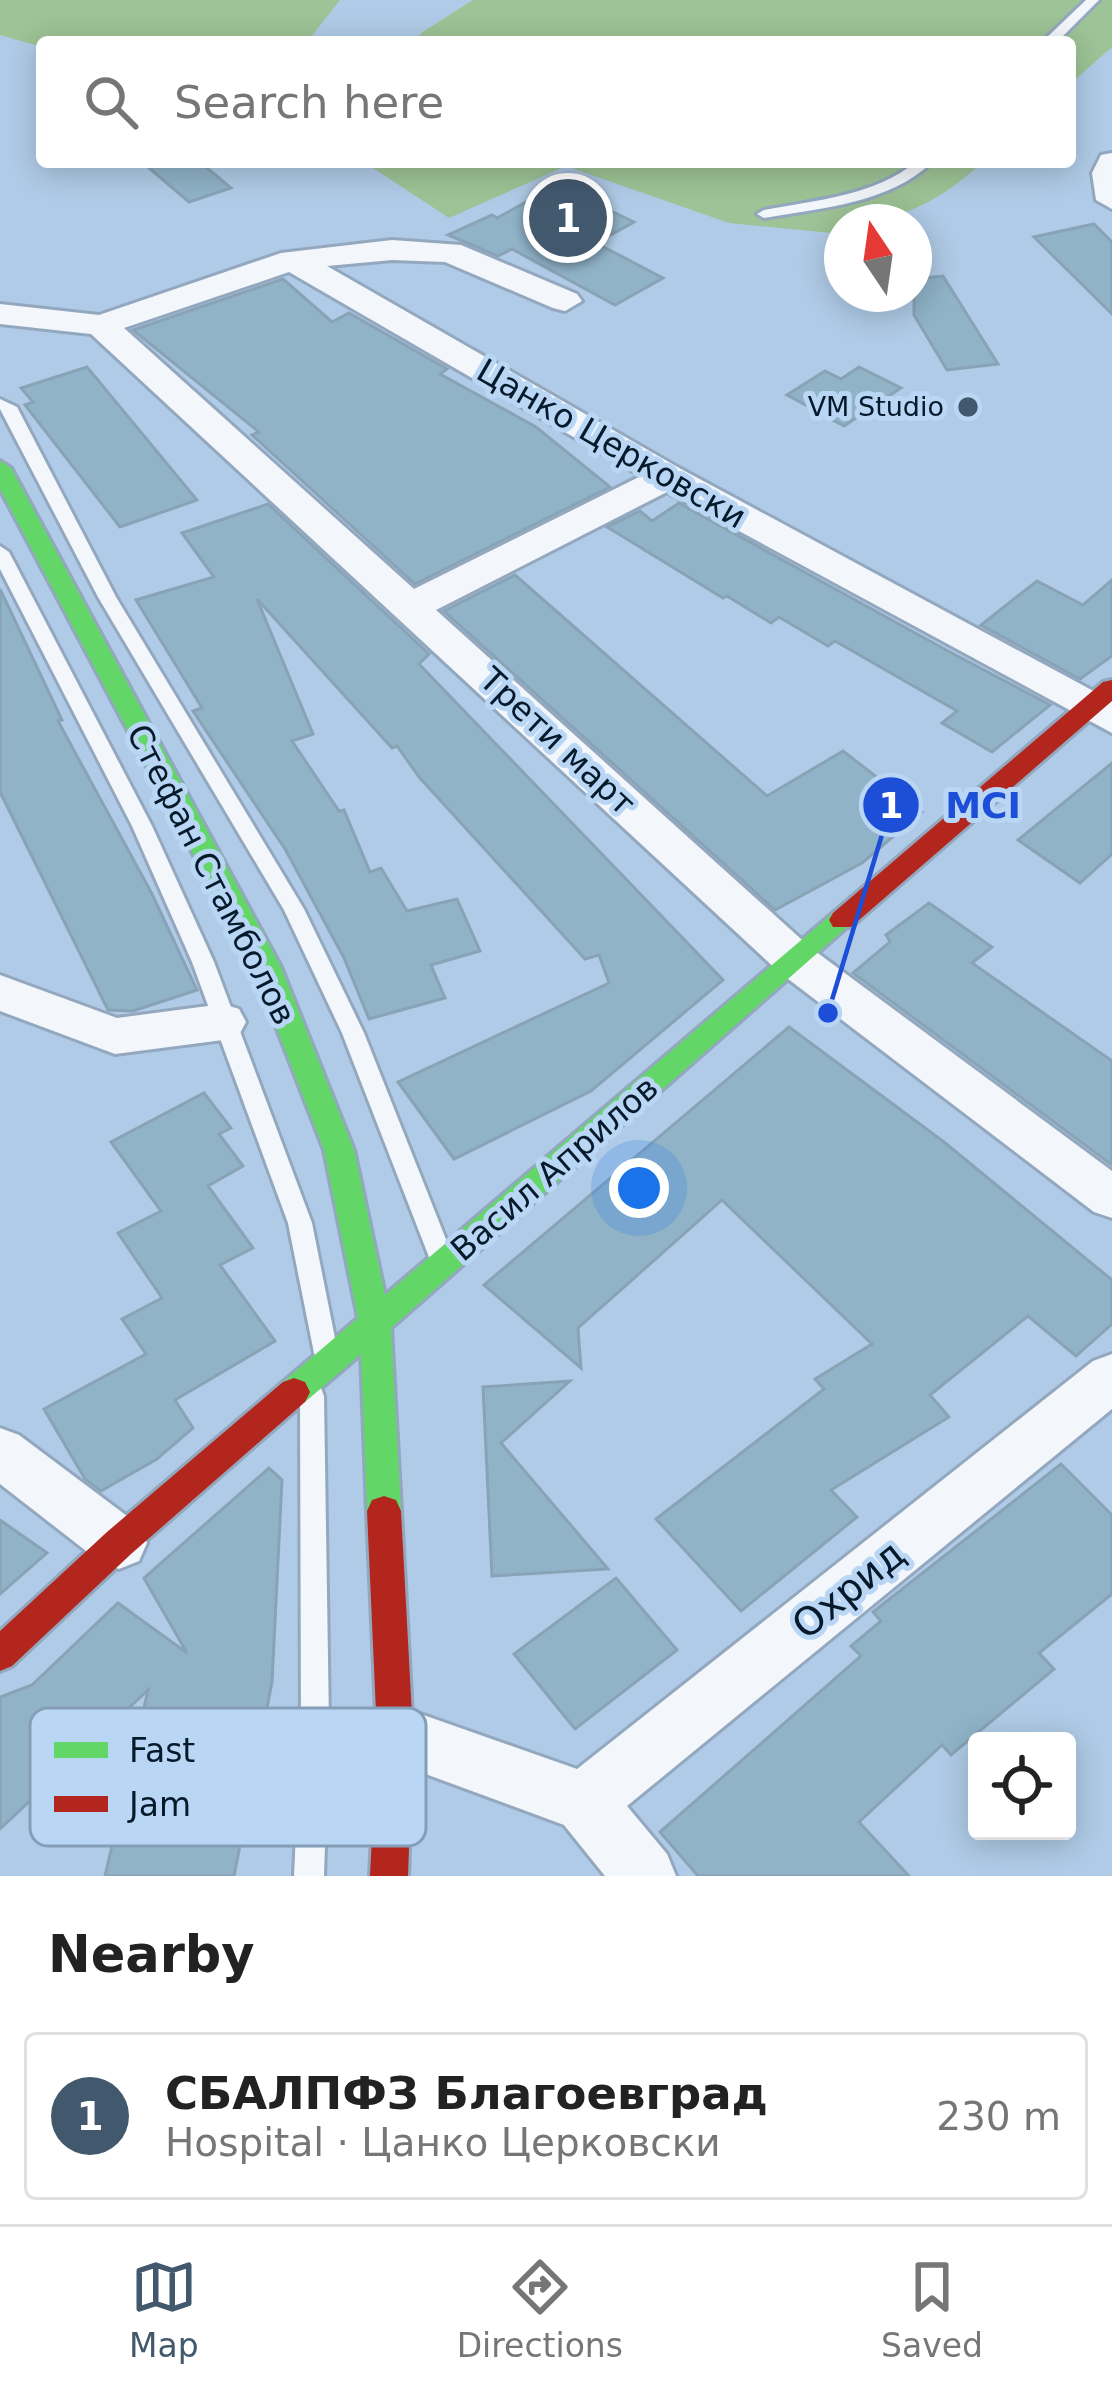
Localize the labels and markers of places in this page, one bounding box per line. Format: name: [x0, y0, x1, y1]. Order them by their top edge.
pin: 1: [529, 173, 607, 263]
place label: VM Studio: [808, 391, 944, 422]
marker: VM Studio: [955, 394, 981, 420]
callout: MCI: [861, 769, 1045, 841]

